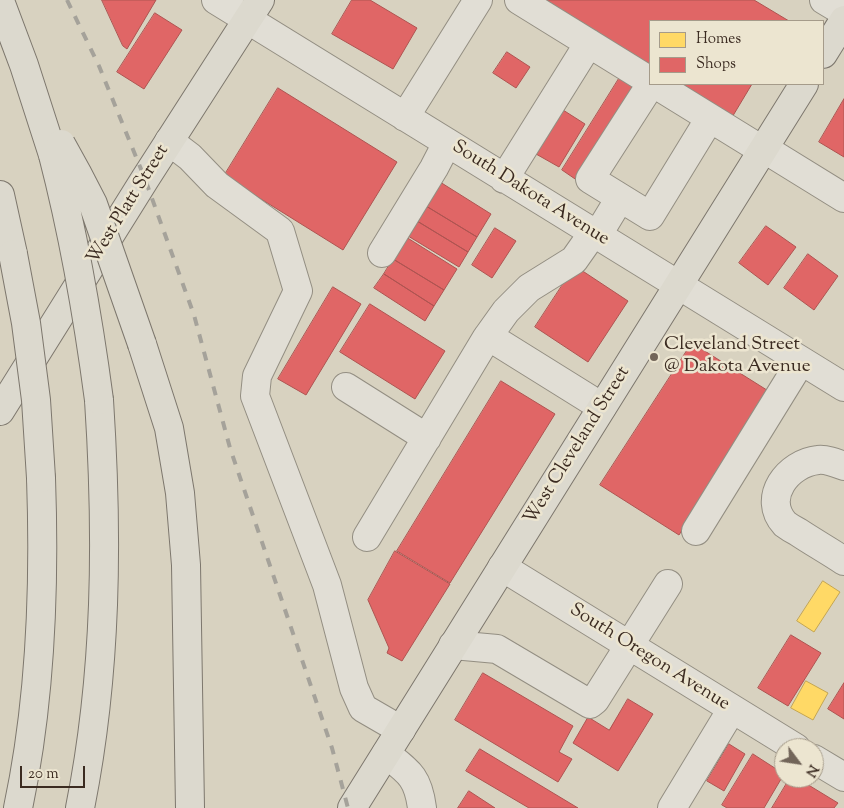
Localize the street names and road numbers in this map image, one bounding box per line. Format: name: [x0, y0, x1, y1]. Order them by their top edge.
street label: South Dakota Avenue: [447, 136, 613, 252]
street label: West Platt Street: [83, 141, 175, 269]
street label: West Cleveland Street: [520, 363, 636, 529]
street label: South Oregon Avenue: [565, 599, 733, 717]

